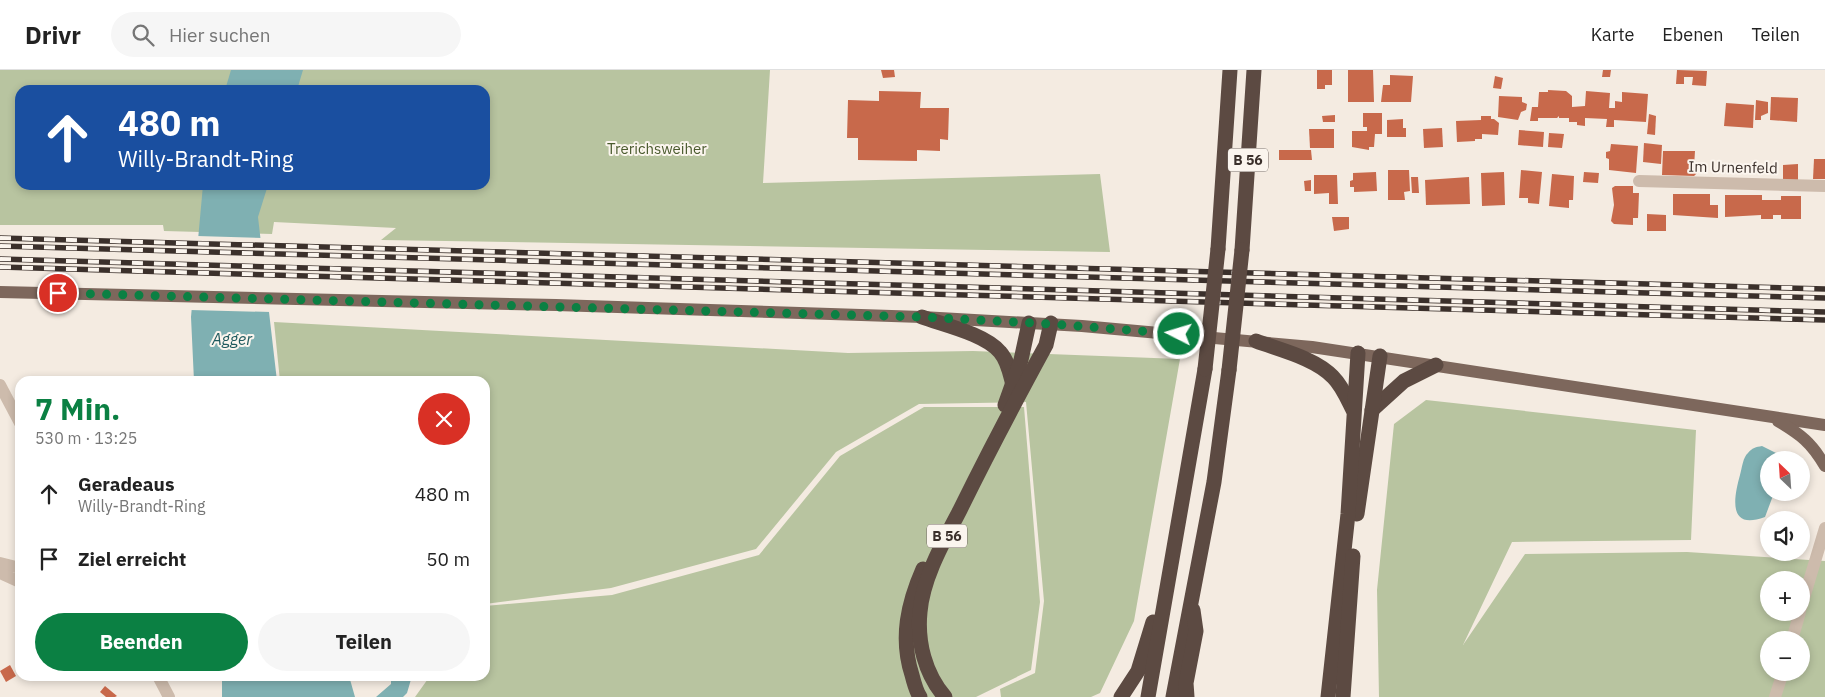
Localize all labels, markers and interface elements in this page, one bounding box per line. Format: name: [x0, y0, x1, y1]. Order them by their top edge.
search box: [111, 12, 461, 57]
text: Drivr: [25, 19, 81, 51]
icon: search: [129, 21, 157, 49]
text: Hier suchen: [169, 23, 271, 47]
text: Karte: [1591, 23, 1634, 46]
text: Ebenen: [1662, 23, 1723, 46]
text: Teilen: [1751, 23, 1800, 46]
text: 480 m: [118, 100, 221, 146]
icon: ahead: [35, 105, 100, 170]
park label: Trerichsweiher: [607, 139, 707, 158]
text: Willy-Brandt-Ring: [118, 144, 293, 173]
road number: B 56: [1228, 148, 1268, 172]
street label: Im Urnenfeld: [1688, 157, 1778, 177]
pin: [37, 272, 79, 314]
icon: arrive: [44, 279, 72, 307]
position arrow: [1152, 307, 1204, 359]
water label: Agger: [211, 329, 253, 349]
text: 7 Min.: [35, 389, 120, 428]
button: close: [418, 393, 470, 445]
text: 530 m · 13:25: [35, 428, 137, 448]
north arrow: [1760, 451, 1810, 501]
map controls: [1760, 451, 1810, 681]
text: Geradeaus: [78, 472, 175, 496]
icon: ahead: [35, 480, 63, 508]
text: 480 m: [415, 482, 470, 506]
text: Willy-Brandt-Ring: [78, 496, 206, 516]
button: sound: [1760, 511, 1810, 561]
road number: B 56: [927, 524, 967, 548]
icon: arrive: [35, 545, 63, 573]
text: Ziel erreicht: [78, 547, 186, 571]
text: 50 m: [426, 547, 470, 571]
button: +: [1760, 571, 1810, 621]
button: Beenden: [35, 613, 248, 671]
button: Teilen: [258, 613, 470, 671]
button: −: [1760, 631, 1810, 681]

